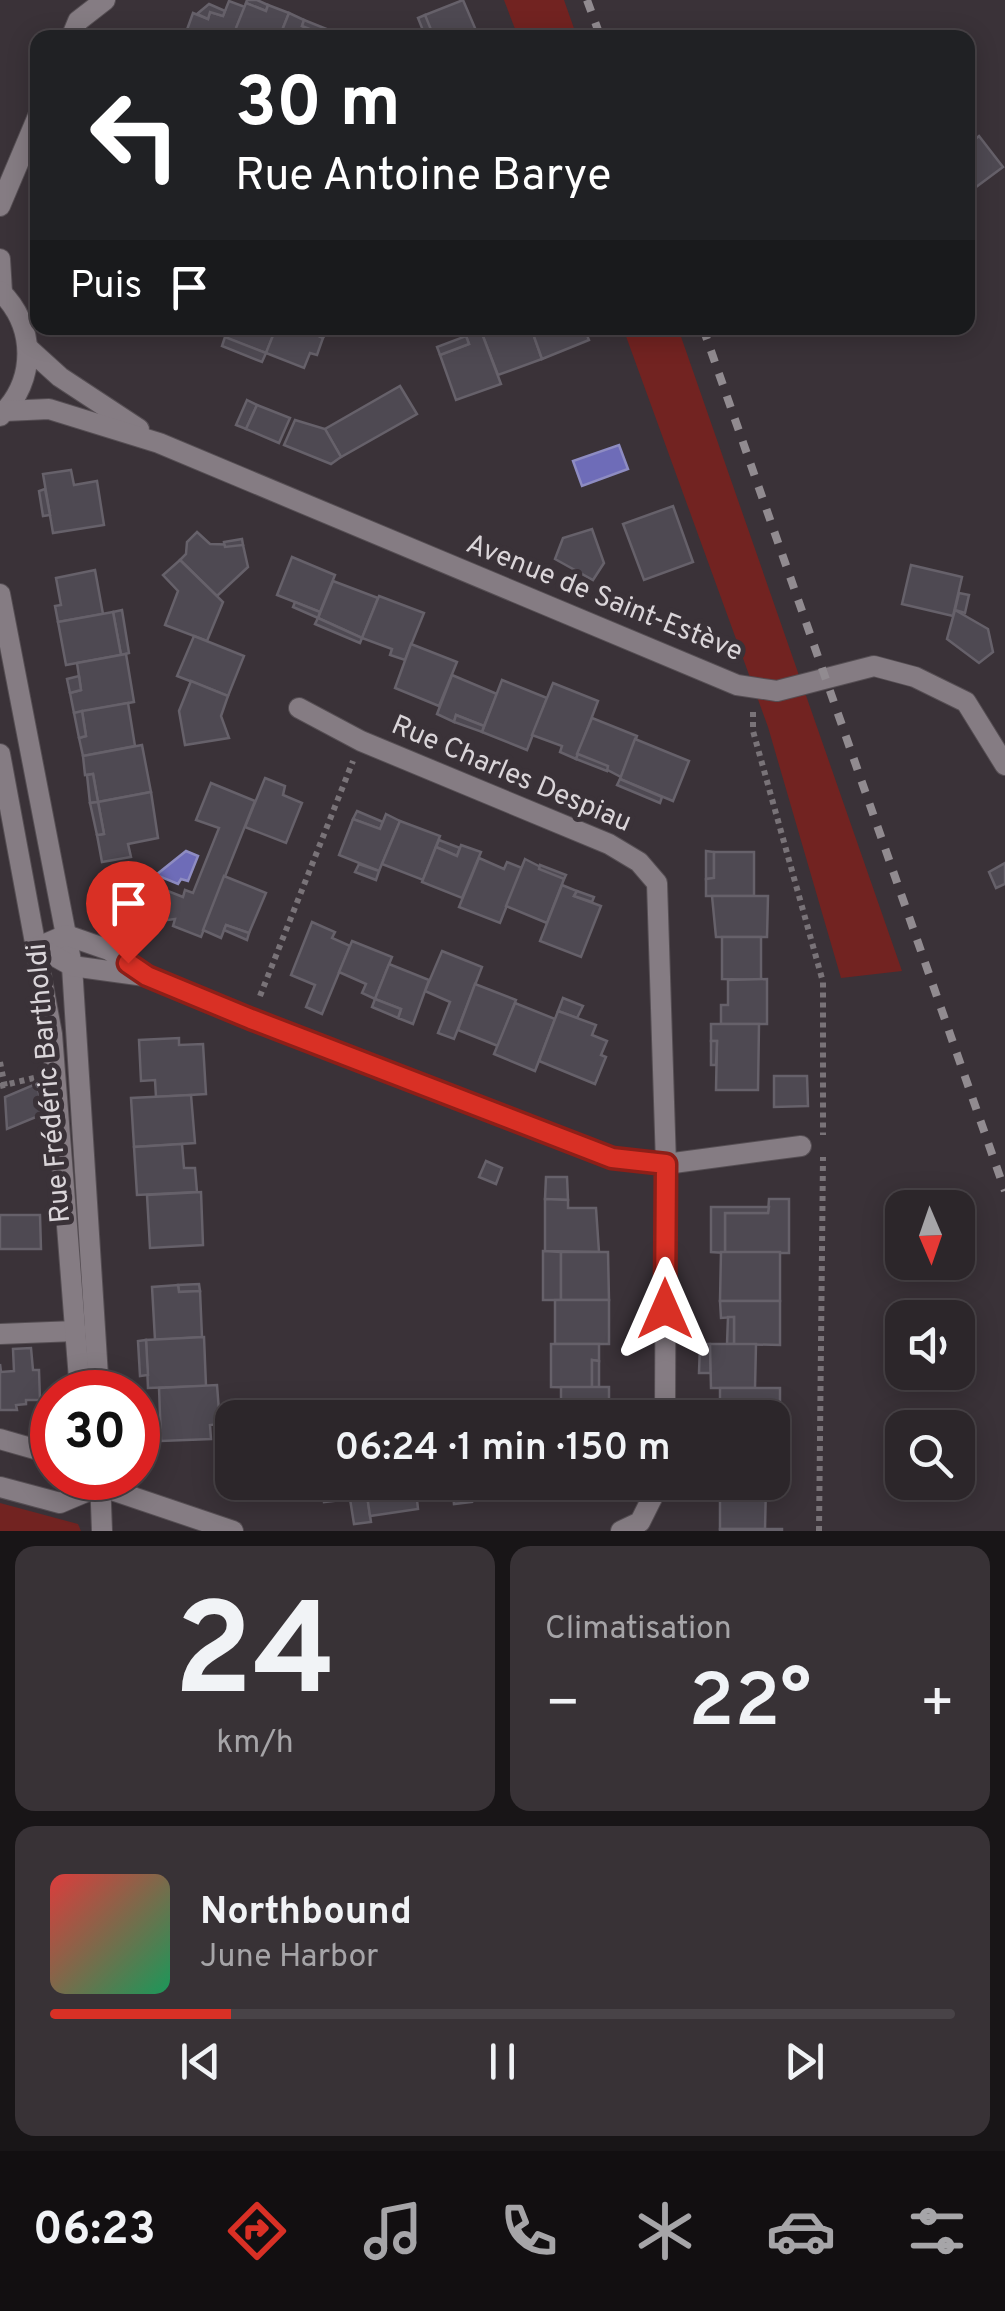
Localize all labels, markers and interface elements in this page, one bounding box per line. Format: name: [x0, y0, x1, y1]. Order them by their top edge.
text: 30 m: [235, 62, 401, 151]
icon: left: [70, 70, 200, 200]
text: Rue Antoine Barye: [235, 149, 611, 206]
icon: arrive: [162, 260, 217, 315]
text: Puis: [70, 263, 142, 312]
street label: Avenue de Saint-Estève: [460, 527, 748, 671]
street label: Rue Charles Despiau: [386, 708, 636, 842]
pin: [86, 861, 171, 964]
icon: arrive: [101, 876, 156, 931]
street label: Rue Frédéric Bartholdi: [20, 942, 80, 1224]
north arrow: [885, 1190, 975, 1280]
map controls: [885, 1190, 975, 1500]
position arrow: [613, 1257, 717, 1361]
button: sound: [885, 1300, 975, 1390]
speed limit sign: 30: [30, 1370, 160, 1500]
button: search: [885, 1410, 975, 1500]
text: 06:24 · 1 min · 150 m: [334, 1425, 671, 1474]
text: 24: [173, 1576, 337, 1741]
text: Climatisation: [545, 1610, 732, 1650]
text: 22°: [689, 1658, 811, 1753]
text: −: [545, 1671, 580, 1741]
text: +: [920, 1671, 955, 1741]
text: km/h: [216, 1724, 294, 1764]
text: Northbound: [200, 1889, 412, 1938]
text: June Harbor: [200, 1938, 379, 1978]
icon: previous: [173, 2034, 228, 2089]
icon: pause: [475, 2034, 530, 2089]
icon: next: [777, 2034, 832, 2089]
icon: directions: [222, 2196, 292, 2266]
icon: music: [358, 2196, 428, 2266]
icon: phone: [494, 2196, 564, 2266]
icon: climate: [630, 2196, 700, 2266]
icon: car: [766, 2196, 836, 2266]
icon: filters: [902, 2196, 972, 2266]
text: 06:23: [33, 2203, 156, 2260]

